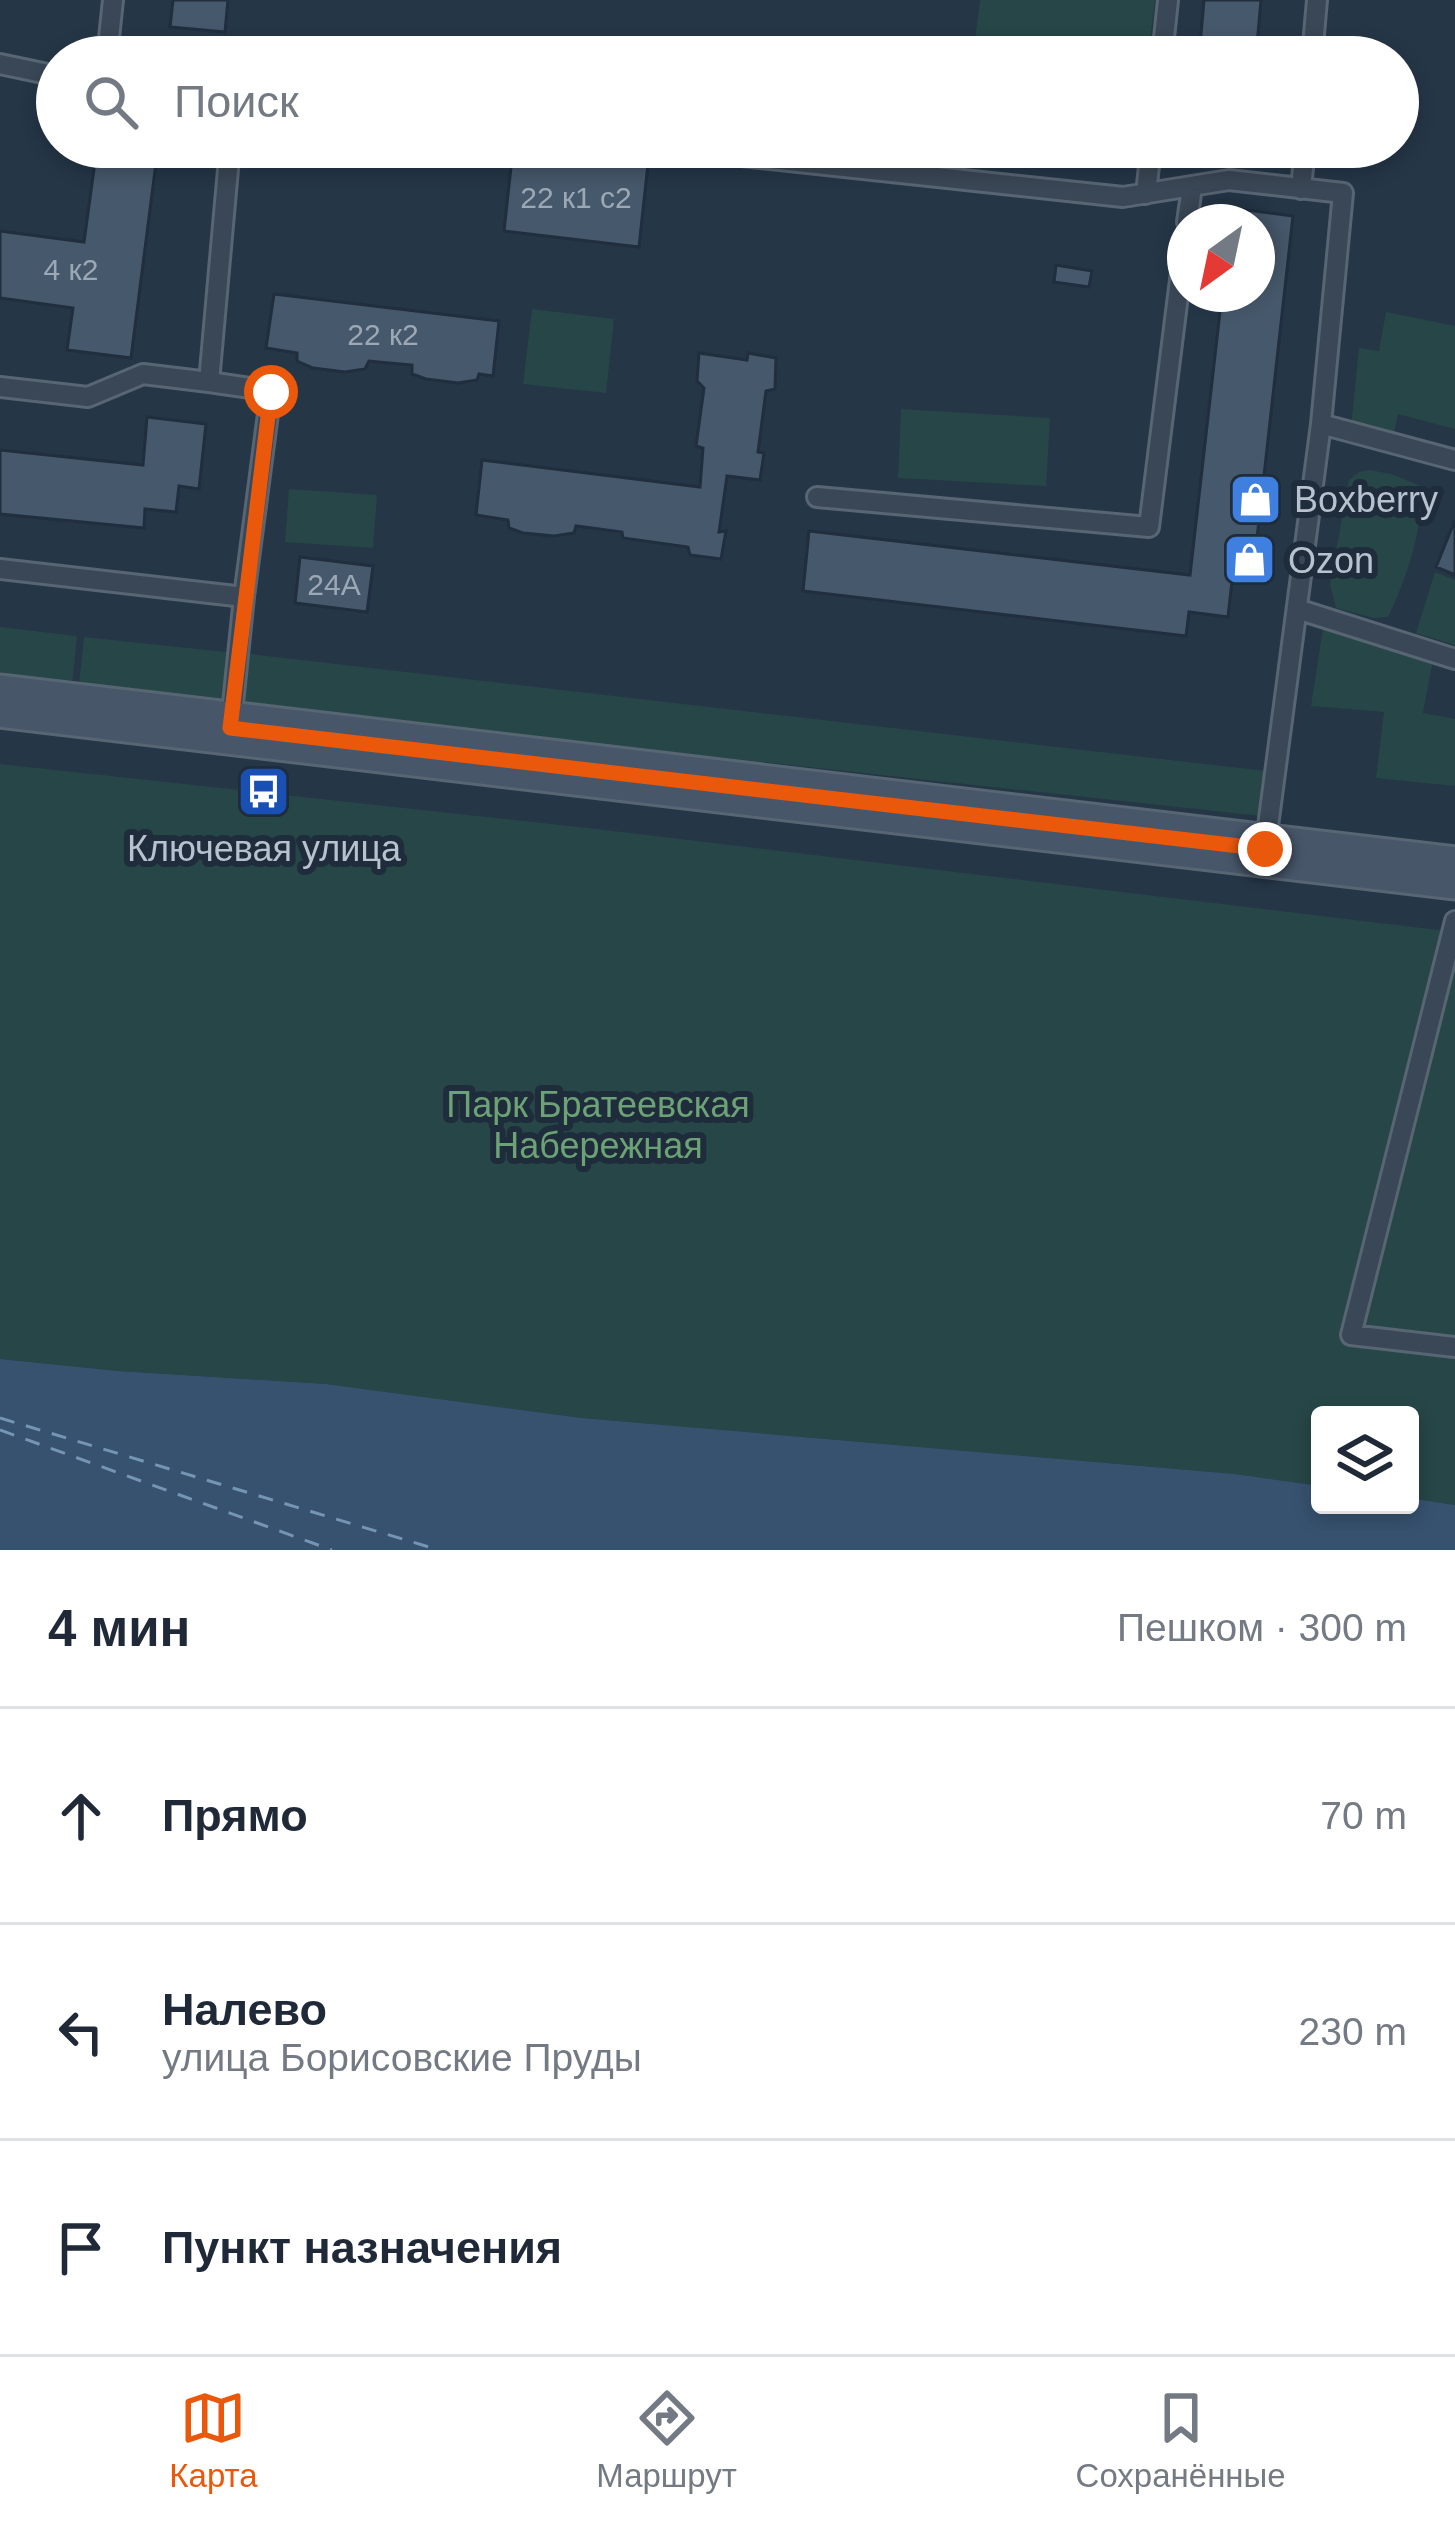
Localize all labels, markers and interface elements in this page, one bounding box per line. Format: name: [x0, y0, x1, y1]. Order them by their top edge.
search box: [36, 36, 1419, 168]
icon: search: [78, 69, 144, 135]
text: Поиск: [174, 76, 299, 127]
house number: 22 к1 с2: [520, 181, 632, 214]
north arrow: [1167, 204, 1275, 312]
house number: 4 к2: [44, 253, 98, 286]
house number: 22 к2: [347, 318, 419, 351]
route start: [244, 365, 298, 419]
shop icon: Boxberry: [1227, 471, 1283, 527]
place label: Boxberry: [1294, 479, 1438, 520]
shop icon: Ozon: [1221, 532, 1277, 588]
place label: Ozon: [1288, 540, 1374, 581]
house number: 24А: [307, 568, 361, 601]
bus stop icon: Ключевая улица: [236, 764, 292, 820]
route end: [1238, 822, 1292, 876]
place label: Ключевая улица: [127, 828, 402, 869]
park label: Парк Братеевская Набережная: [446, 1084, 750, 1166]
map controls: [1311, 1406, 1419, 1514]
button: layers: [1311, 1406, 1419, 1514]
text: 4 мин: [48, 1600, 190, 1657]
text: Пешком · 300 m: [1117, 1606, 1407, 1649]
icon: ahead: [48, 1783, 114, 1849]
text: Прямо: [162, 1790, 308, 1841]
text: 70 m: [1320, 1794, 1407, 1837]
text: Налево: [162, 1984, 327, 2035]
icon: left: [48, 1999, 114, 2065]
text: 230 m: [1299, 2010, 1407, 2053]
text: улица Борисовские Пруды: [162, 2036, 642, 2079]
icon: arrive: [48, 2215, 114, 2281]
text: Пункт назначения: [162, 2222, 562, 2273]
tab: Карта: [169, 2385, 258, 2495]
tab: Маршрут: [596, 2385, 737, 2495]
tab: Сохранённые: [1076, 2385, 1286, 2495]

